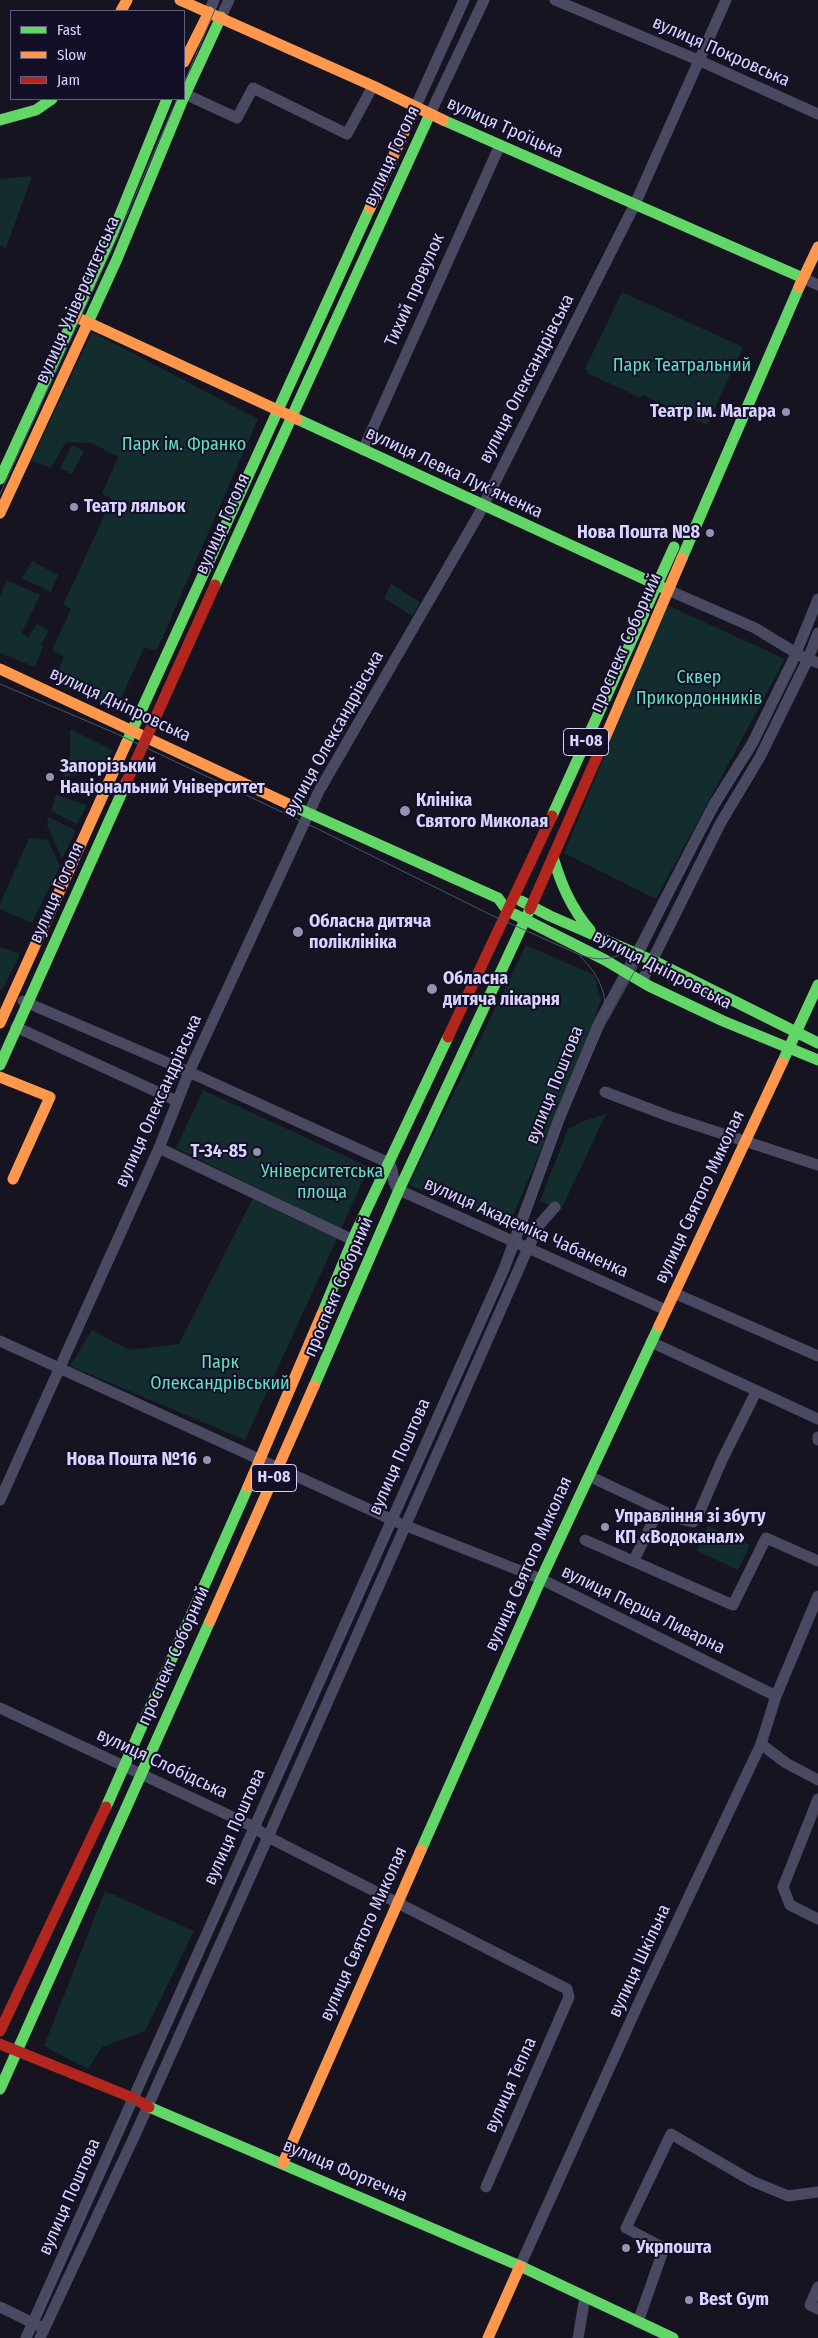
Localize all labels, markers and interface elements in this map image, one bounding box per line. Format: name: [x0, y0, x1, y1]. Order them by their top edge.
legend: [10, 10, 185, 100]
street label: вулиця Покровська: [649, 12, 793, 92]
text: Fast: [57, 21, 81, 39]
text: Slow: [57, 46, 86, 64]
text: Jam: [57, 71, 80, 89]
street label: вулиця Троїцька: [444, 93, 566, 163]
street label: вулиця Гоголя: [359, 102, 425, 210]
street label: вулиця Університетська: [31, 213, 125, 387]
street label: Тихий провулок: [380, 230, 450, 350]
street label: вулиця Олександрівська: [475, 291, 579, 467]
park label: Парк Театральний: [613, 355, 751, 377]
place label: Театр ім. Магара: [650, 401, 776, 423]
marker: Театр ім. Магара: [780, 406, 792, 418]
street label: вулиця Левка Лукʼяненка: [362, 422, 546, 524]
park label: Парк ім. Франко: [122, 434, 246, 456]
street label: вулиця Гоголя: [191, 470, 255, 578]
place label: Театр ляльок: [84, 496, 185, 518]
marker: Театр ляльок: [68, 501, 80, 513]
place label: Нова Пошта №8: [577, 522, 700, 544]
marker: Нова Пошта №8: [704, 527, 716, 539]
street label: проспект Соборний: [586, 570, 666, 716]
street label: вулиця Олександрівська: [279, 647, 389, 821]
street label: вулиця Дніпровська: [46, 663, 194, 747]
park label: Сквер Прикордонників: [636, 667, 762, 710]
road number: Н-08: [564, 729, 608, 756]
place label: Запорізький Національний Університет: [60, 756, 265, 799]
marker: Запорізький Національний Університет: [44, 771, 56, 783]
place label: Клініка Святого Миколая: [416, 790, 548, 832]
marker: Клініка Святого Миколая: [398, 804, 412, 818]
street label: вулиця Гоголя: [25, 839, 89, 947]
place label: Обласна дитяча поліклініка: [309, 911, 431, 954]
marker: Обласна дитяча поліклініка: [291, 925, 305, 939]
street label: вулиця Дніпровська: [589, 926, 735, 1014]
place label: Обласна дитяча лікарня: [443, 968, 560, 1011]
marker: Обласна дитяча лікарня: [425, 982, 439, 996]
street label: вулиця Олександрівська: [111, 1011, 207, 1191]
street label: вулиця Поштова: [521, 1023, 589, 1147]
street label: вулиця Святого Миколая: [650, 1107, 750, 1287]
place label: Т-34-85: [191, 1141, 247, 1163]
marker: Т-34-85: [251, 1146, 263, 1158]
park label: Університетська площа: [261, 1161, 383, 1204]
street label: вулиця Академіка Чабаненка: [421, 1173, 631, 1283]
street label: проспект Соборний: [300, 1214, 378, 1360]
park label: Парк Олександрівський: [150, 1352, 290, 1395]
street label: вулиця Поштова: [365, 1395, 435, 1519]
place label: Нова Пошта №16: [67, 1449, 197, 1471]
marker: Нова Пошта №16: [201, 1454, 213, 1466]
road number: Н-08: [252, 1465, 296, 1492]
street label: вулиця Святого Миколая: [481, 1473, 577, 1655]
place label: Управлiння зi збуту КП «Водоканал»: [615, 1506, 766, 1548]
marker: Управлiння зi збуту КП «Водоканал»: [599, 1521, 611, 1533]
street label: вулиця Перша Ливарна: [558, 1561, 728, 1659]
street label: проспект Соборний: [134, 1583, 214, 1729]
street label: вулиця Слобідська: [93, 1724, 231, 1804]
street label: вулиця Поштова: [200, 1765, 270, 1889]
street label: вулиця Святого Миколая: [316, 1843, 412, 2025]
street label: вулиця Шкільна: [604, 1901, 676, 2021]
street label: вулиця Тепла: [480, 2034, 542, 2136]
street label: вулиця Поштова: [35, 2135, 105, 2259]
street label: вулиця Фортечна: [279, 2135, 411, 2207]
place label: Укрпошта: [636, 2237, 712, 2259]
marker: Укрпошта: [620, 2242, 632, 2254]
place label: Best Gym: [699, 2289, 769, 2311]
marker: Best Gym: [683, 2294, 695, 2306]

